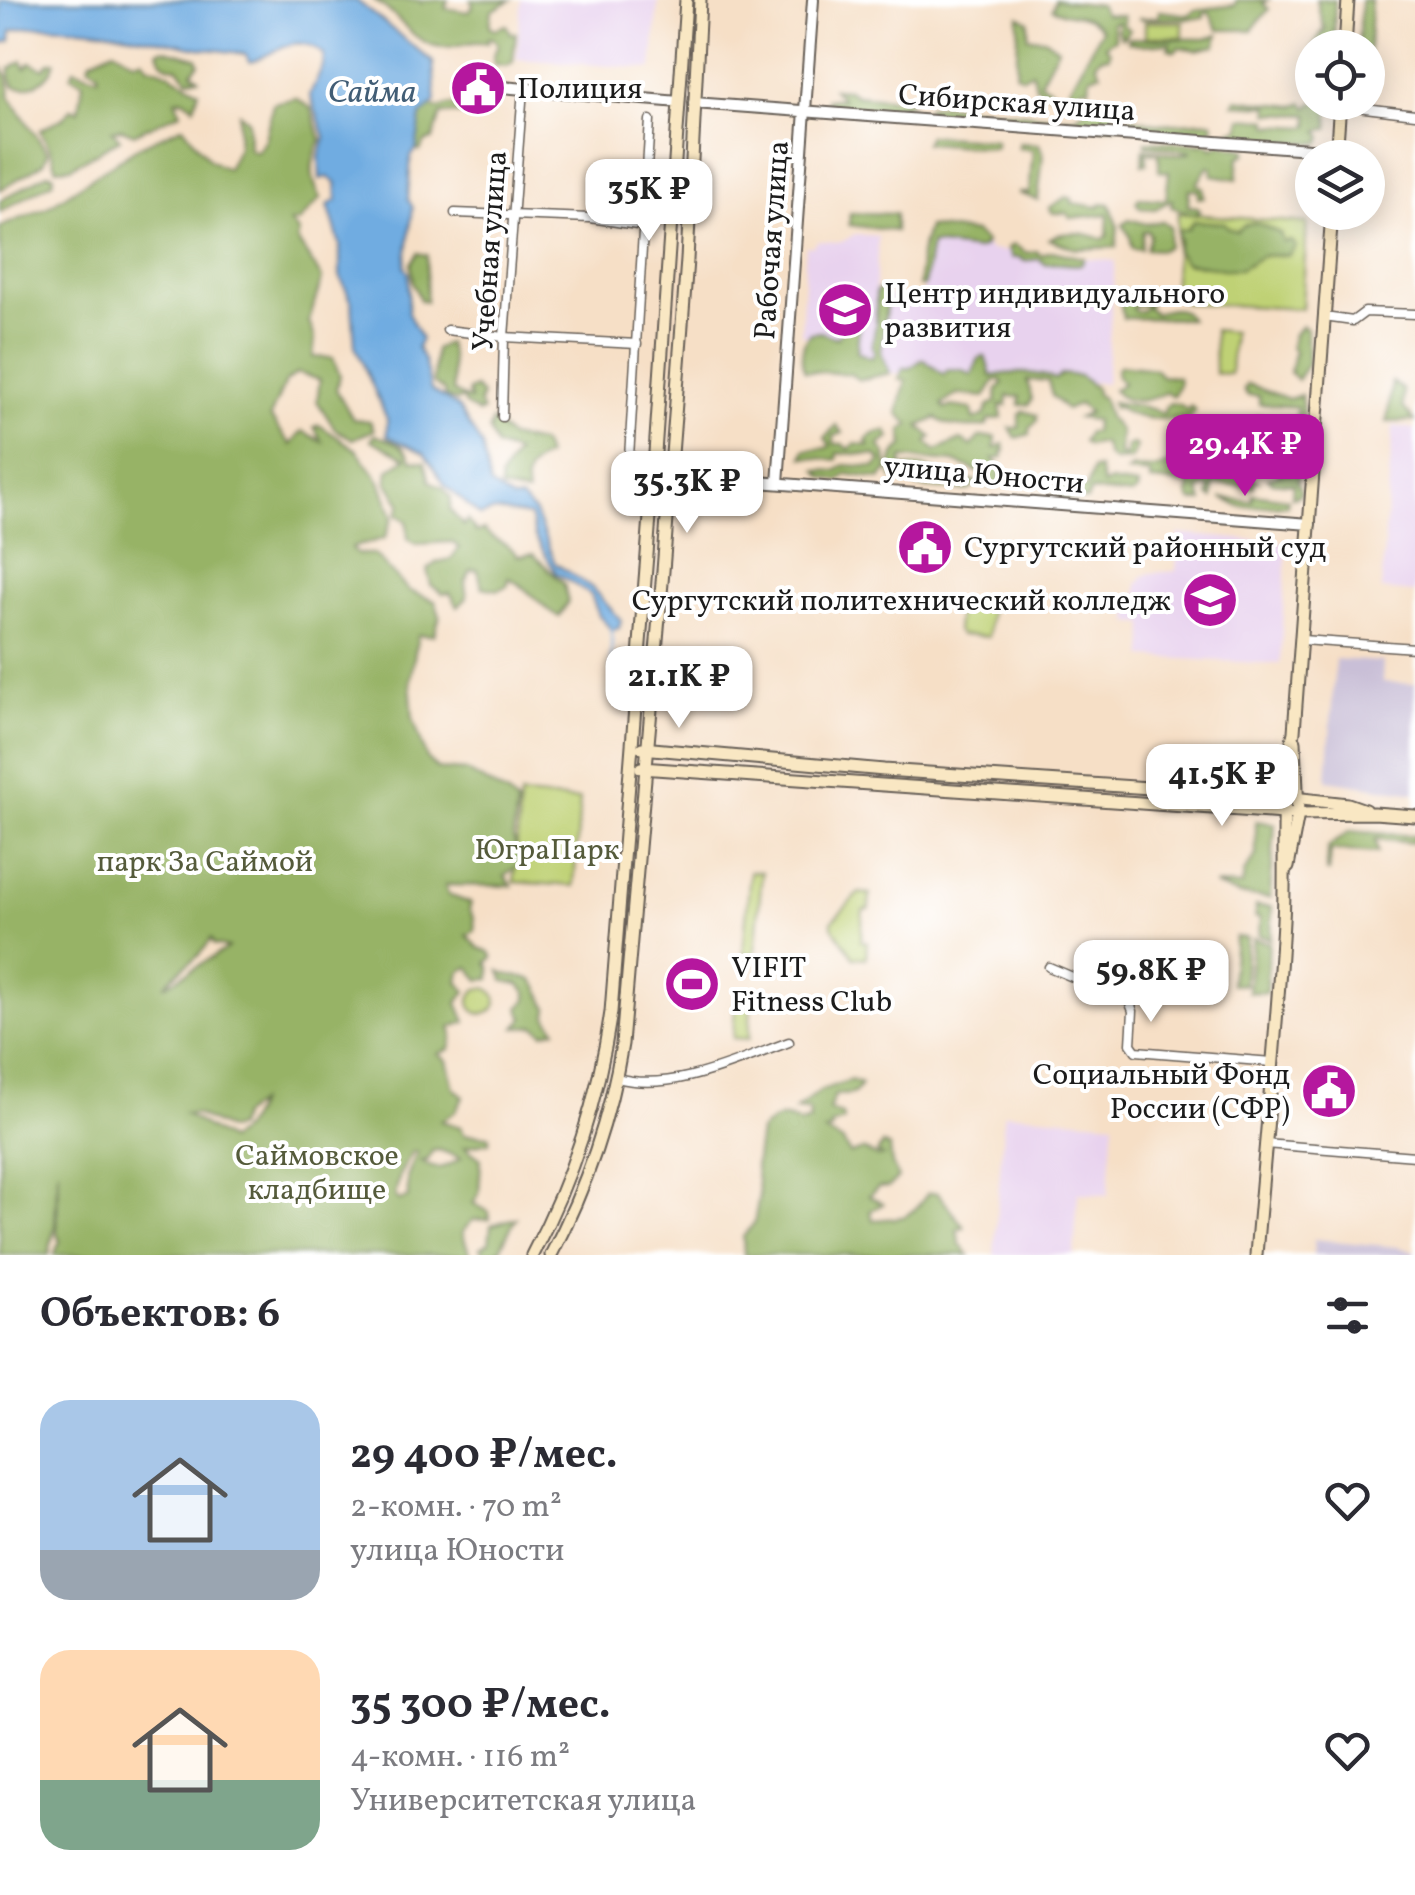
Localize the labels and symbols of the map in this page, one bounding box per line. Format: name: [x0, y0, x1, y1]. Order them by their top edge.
public building icon: Полиция: [448, 58, 508, 118]
place label: Полиция: [517, 69, 642, 111]
water label: Сайма: [328, 72, 416, 116]
street label: Сибирская улица: [897, 75, 1137, 133]
street label: Рабочая улица: [745, 139, 801, 341]
street label: Учебная улица: [463, 149, 519, 353]
pin: 35K ₽: [579, 159, 719, 244]
place label: Центр индивидуального развития: [884, 274, 1225, 350]
school or university icon: Центр индивидуального развития: [815, 280, 875, 340]
pin: 29.4K ₽: [1153, 414, 1337, 499]
street label: улица Юности: [882, 446, 1086, 506]
pin: 35.3K ₽: [595, 451, 779, 536]
public building icon: Сургутский районный суд: [895, 517, 955, 577]
place label: Сургутский районный суд: [964, 528, 1326, 570]
school or university icon: Сургутский политехнический колледж: [1180, 570, 1240, 630]
place label: Сургутский политехнический колледж: [632, 581, 1171, 623]
pin: 21.1K ₽: [587, 646, 771, 731]
pin: 41.5K ₽: [1130, 744, 1314, 829]
park label: ЮграПарк: [474, 830, 620, 872]
park label: парк За Саймой: [97, 842, 313, 884]
pin: 59.8K ₽: [1059, 940, 1243, 1025]
place label: VIFIT Fitness Club: [731, 948, 892, 1024]
sports icon: VIFIT Fitness Club: [662, 954, 722, 1014]
place label: Социальный Фонд России (СФР): [1033, 1055, 1290, 1131]
public building icon: Социальный Фонд России (СФР): [1299, 1061, 1359, 1121]
park label: Саймовское кладбище: [235, 1136, 399, 1212]

